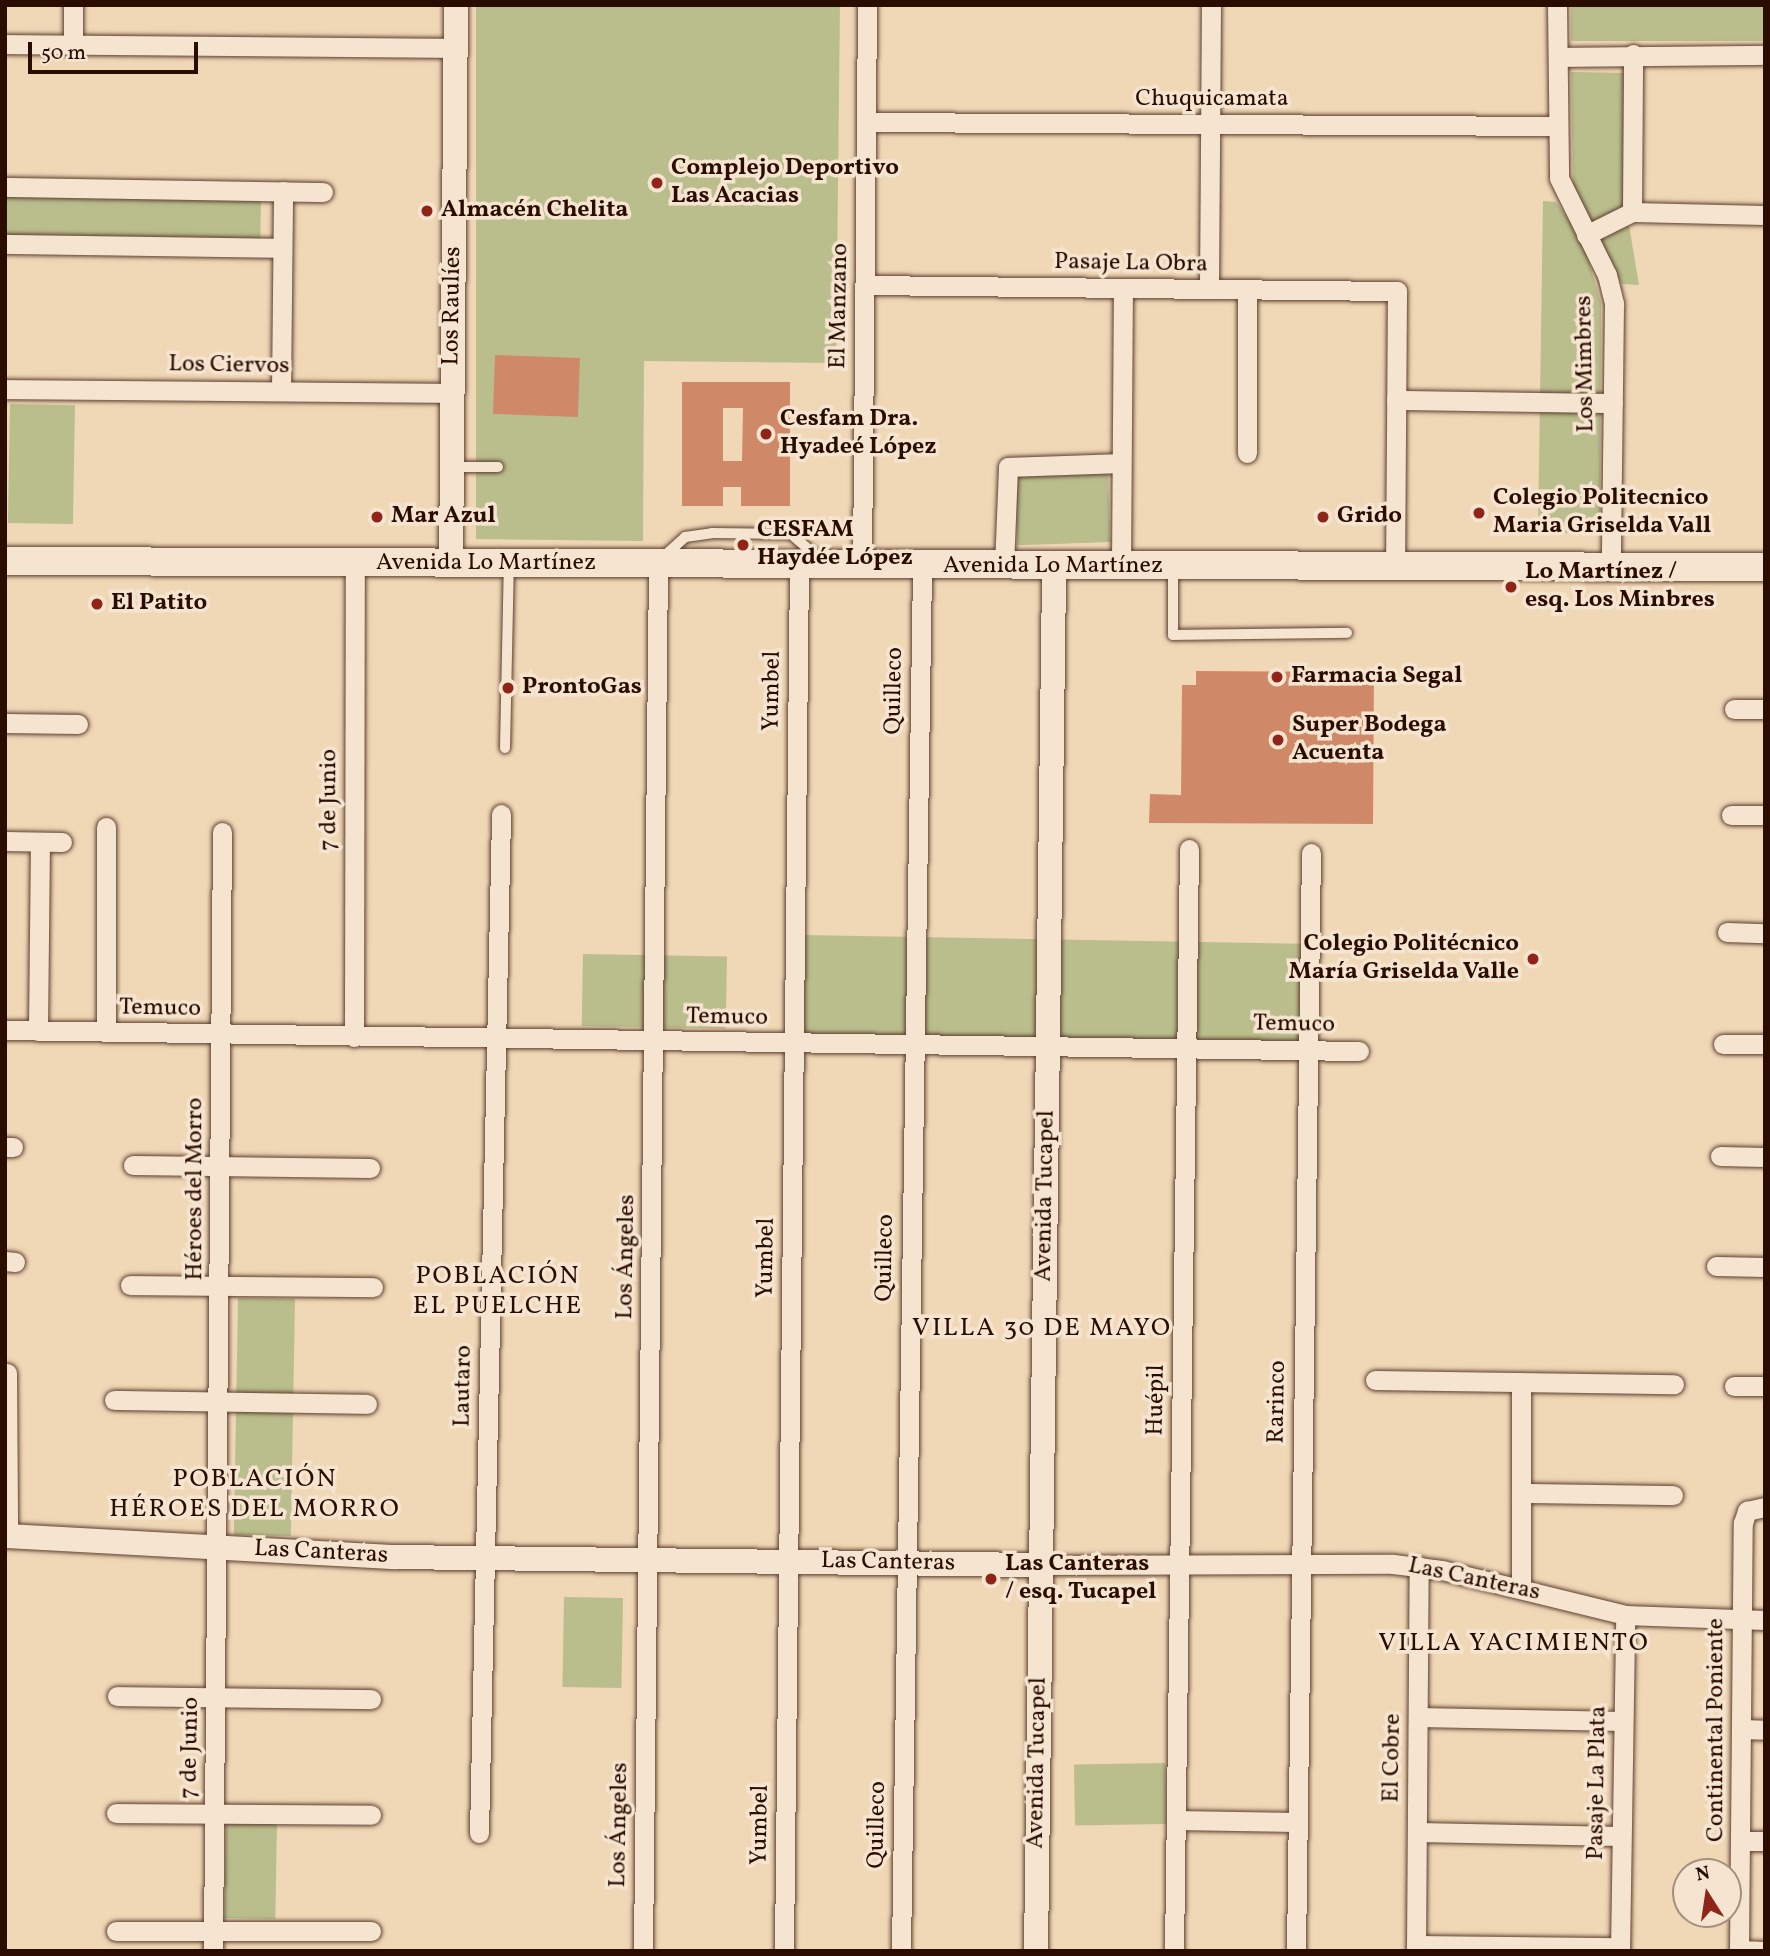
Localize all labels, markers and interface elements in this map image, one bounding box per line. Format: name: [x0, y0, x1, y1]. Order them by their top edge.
scale bar: [32, 28, 201, 72]
text: 50 m: [41, 39, 86, 68]
street label: Chuquicamata: [1135, 86, 1289, 114]
place label: Complejo Deportivo Las Acacias: [671, 155, 899, 211]
marker: Complejo Deportivo Las Acacias: [649, 175, 665, 191]
place label: Almacén Chelita: [441, 197, 628, 225]
marker: Almacén Chelita: [419, 203, 435, 219]
street label: El Manzano: [825, 243, 855, 369]
street label: Los Raulíes: [438, 246, 468, 366]
street label: Pasaje La Obra: [1054, 248, 1208, 280]
street label: Los Mimbres: [1570, 295, 1602, 433]
street label: Los Ciervos: [168, 351, 290, 381]
place label: Cesfam Dra. Hyadeé López: [780, 406, 937, 462]
marker: Cesfam Dra. Hyadeé López: [758, 426, 774, 442]
place label: Colegio Politecnico Maria Griselda Vall: [1493, 485, 1712, 541]
place label: Mar Azul: [391, 503, 496, 531]
place label: Grido: [1337, 503, 1402, 531]
marker: Colegio Politecnico Maria Griselda Vall: [1471, 505, 1487, 521]
marker: Mar Azul: [369, 509, 385, 525]
marker: Grido: [1315, 509, 1331, 525]
place label: CESFAM Haydée López: [757, 517, 913, 573]
marker: CESFAM Haydée López: [735, 537, 751, 553]
street label: Avenida Lo Martínez: [376, 550, 596, 578]
street label: Avenida Lo Martínez: [943, 553, 1163, 581]
place label: Lo Martínez / esq. Los Minbres: [1525, 559, 1715, 615]
marker: Lo Martínez / esq. Los Minbres: [1503, 579, 1519, 595]
place label: El Patito: [111, 590, 207, 618]
marker: El Patito: [89, 596, 105, 612]
street label: Quilleco: [880, 647, 910, 735]
street label: Yumbel: [758, 651, 788, 731]
place label: Farmacia Segal: [1291, 663, 1462, 691]
marker: Farmacia Segal: [1269, 669, 1285, 685]
place label: ProntoGas: [522, 674, 642, 702]
marker: ProntoGas: [500, 680, 516, 696]
place label: Super Bodega Acuenta: [1292, 712, 1447, 768]
marker: Super Bodega Acuenta: [1270, 732, 1286, 748]
street label: 7 de Junio: [316, 749, 344, 851]
place label: Colegio Politécnico María Griselda Valle: [1288, 931, 1519, 987]
marker: Colegio Politécnico María Griselda Valle: [1525, 951, 1541, 967]
street label: Temuco: [119, 994, 201, 1024]
street label: Temuco: [686, 1003, 768, 1033]
street label: Temuco: [1253, 1010, 1335, 1040]
street label: Héroes del Morro: [182, 1097, 210, 1281]
street label: Avenida Tucapel: [1030, 1110, 1062, 1282]
street label: Los Ángeles: [612, 1194, 642, 1320]
street label: Quilleco: [871, 1214, 901, 1302]
street label: Yumbel: [752, 1218, 782, 1298]
district label: POBLACIÓN EL PUELCHE: [414, 1261, 582, 1322]
district label: VILLA 30 DE MAYO: [914, 1313, 1170, 1345]
street label: Lautaro: [449, 1345, 479, 1427]
street label: Rarinco: [1263, 1360, 1293, 1444]
street label: Huépil: [1142, 1364, 1172, 1436]
district label: POBLACIÓN HÉROES DEL MORRO: [111, 1464, 399, 1526]
street label: Las Canteras: [253, 1535, 389, 1571]
street label: Las Canteras: [821, 1547, 955, 1579]
place label: Las Canteras / esq. Tucapel: [1005, 1551, 1157, 1607]
street label: Las Canteras: [1405, 1552, 1543, 1608]
marker: Las Canteras / esq. Tucapel: [983, 1571, 999, 1587]
street label: Continental Poniente: [1703, 1618, 1731, 1842]
district label: VILLA YACIMIENTO: [1380, 1628, 1648, 1660]
street label: Avenida Tucapel: [1022, 1677, 1054, 1849]
street label: 7 de Junio: [176, 1697, 206, 1799]
street label: Pasaje La Plata: [1582, 1706, 1614, 1860]
street label: El Cobre: [1378, 1713, 1408, 1803]
street label: Los Ángeles: [605, 1762, 635, 1888]
street label: Quilleco: [863, 1781, 893, 1869]
street label: Yumbel: [746, 1785, 776, 1865]
north arrow: [1672, 1858, 1742, 1928]
text: N: [1694, 1860, 1712, 1889]

